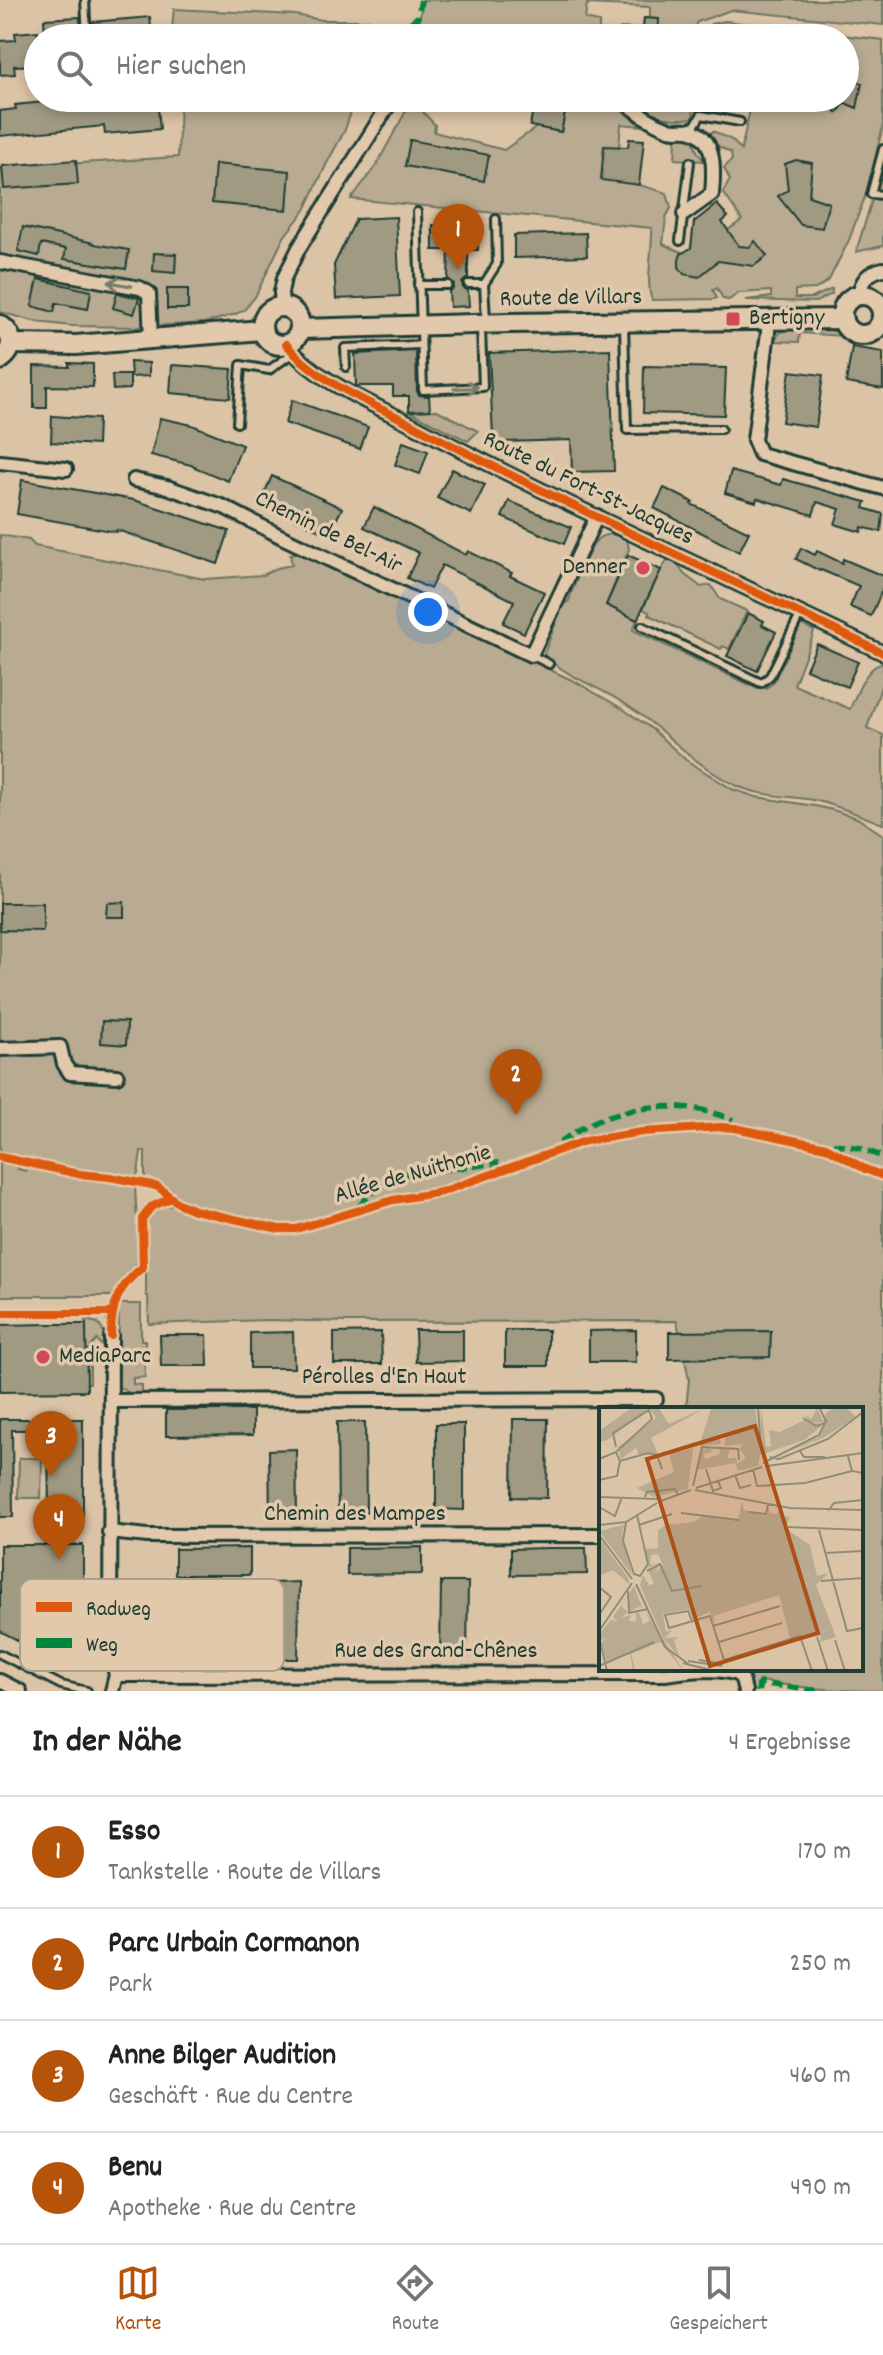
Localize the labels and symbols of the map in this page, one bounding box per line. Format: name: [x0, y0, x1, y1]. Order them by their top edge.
pin: 1: [432, 204, 484, 270]
one-way arrow: [108, 276, 133, 291]
street label: Route de Villars: [499, 281, 643, 317]
place label: Bertigny: [749, 302, 826, 336]
marker: Bertigny: [724, 310, 742, 328]
one-way arrow: [452, 380, 479, 395]
street label: Route du Fort-St-Jacques: [477, 423, 699, 555]
street label: Chemin de Bel-Air: [248, 483, 408, 583]
place label: Denner: [562, 551, 627, 585]
marker: Denner: [634, 559, 652, 577]
your location: [408, 592, 448, 632]
pin: 2: [490, 1049, 542, 1115]
street label: Allée de Nuithonie: [331, 1136, 495, 1214]
place label: MediaParc: [59, 1340, 151, 1374]
marker: MediaParc: [34, 1348, 52, 1366]
street label: Pérolles d'En Haut: [302, 1361, 466, 1395]
inset map: [599, 1407, 863, 1671]
pin: 3: [25, 1411, 77, 1477]
pin: 4: [33, 1494, 85, 1560]
street label: Chemin des Mampes: [264, 1498, 446, 1532]
legend: [20, 1579, 284, 1671]
text: Radweg: [86, 1595, 151, 1626]
text: Weg: [86, 1631, 118, 1662]
street label: Rue des Grand-Chênes: [334, 1635, 538, 1669]

